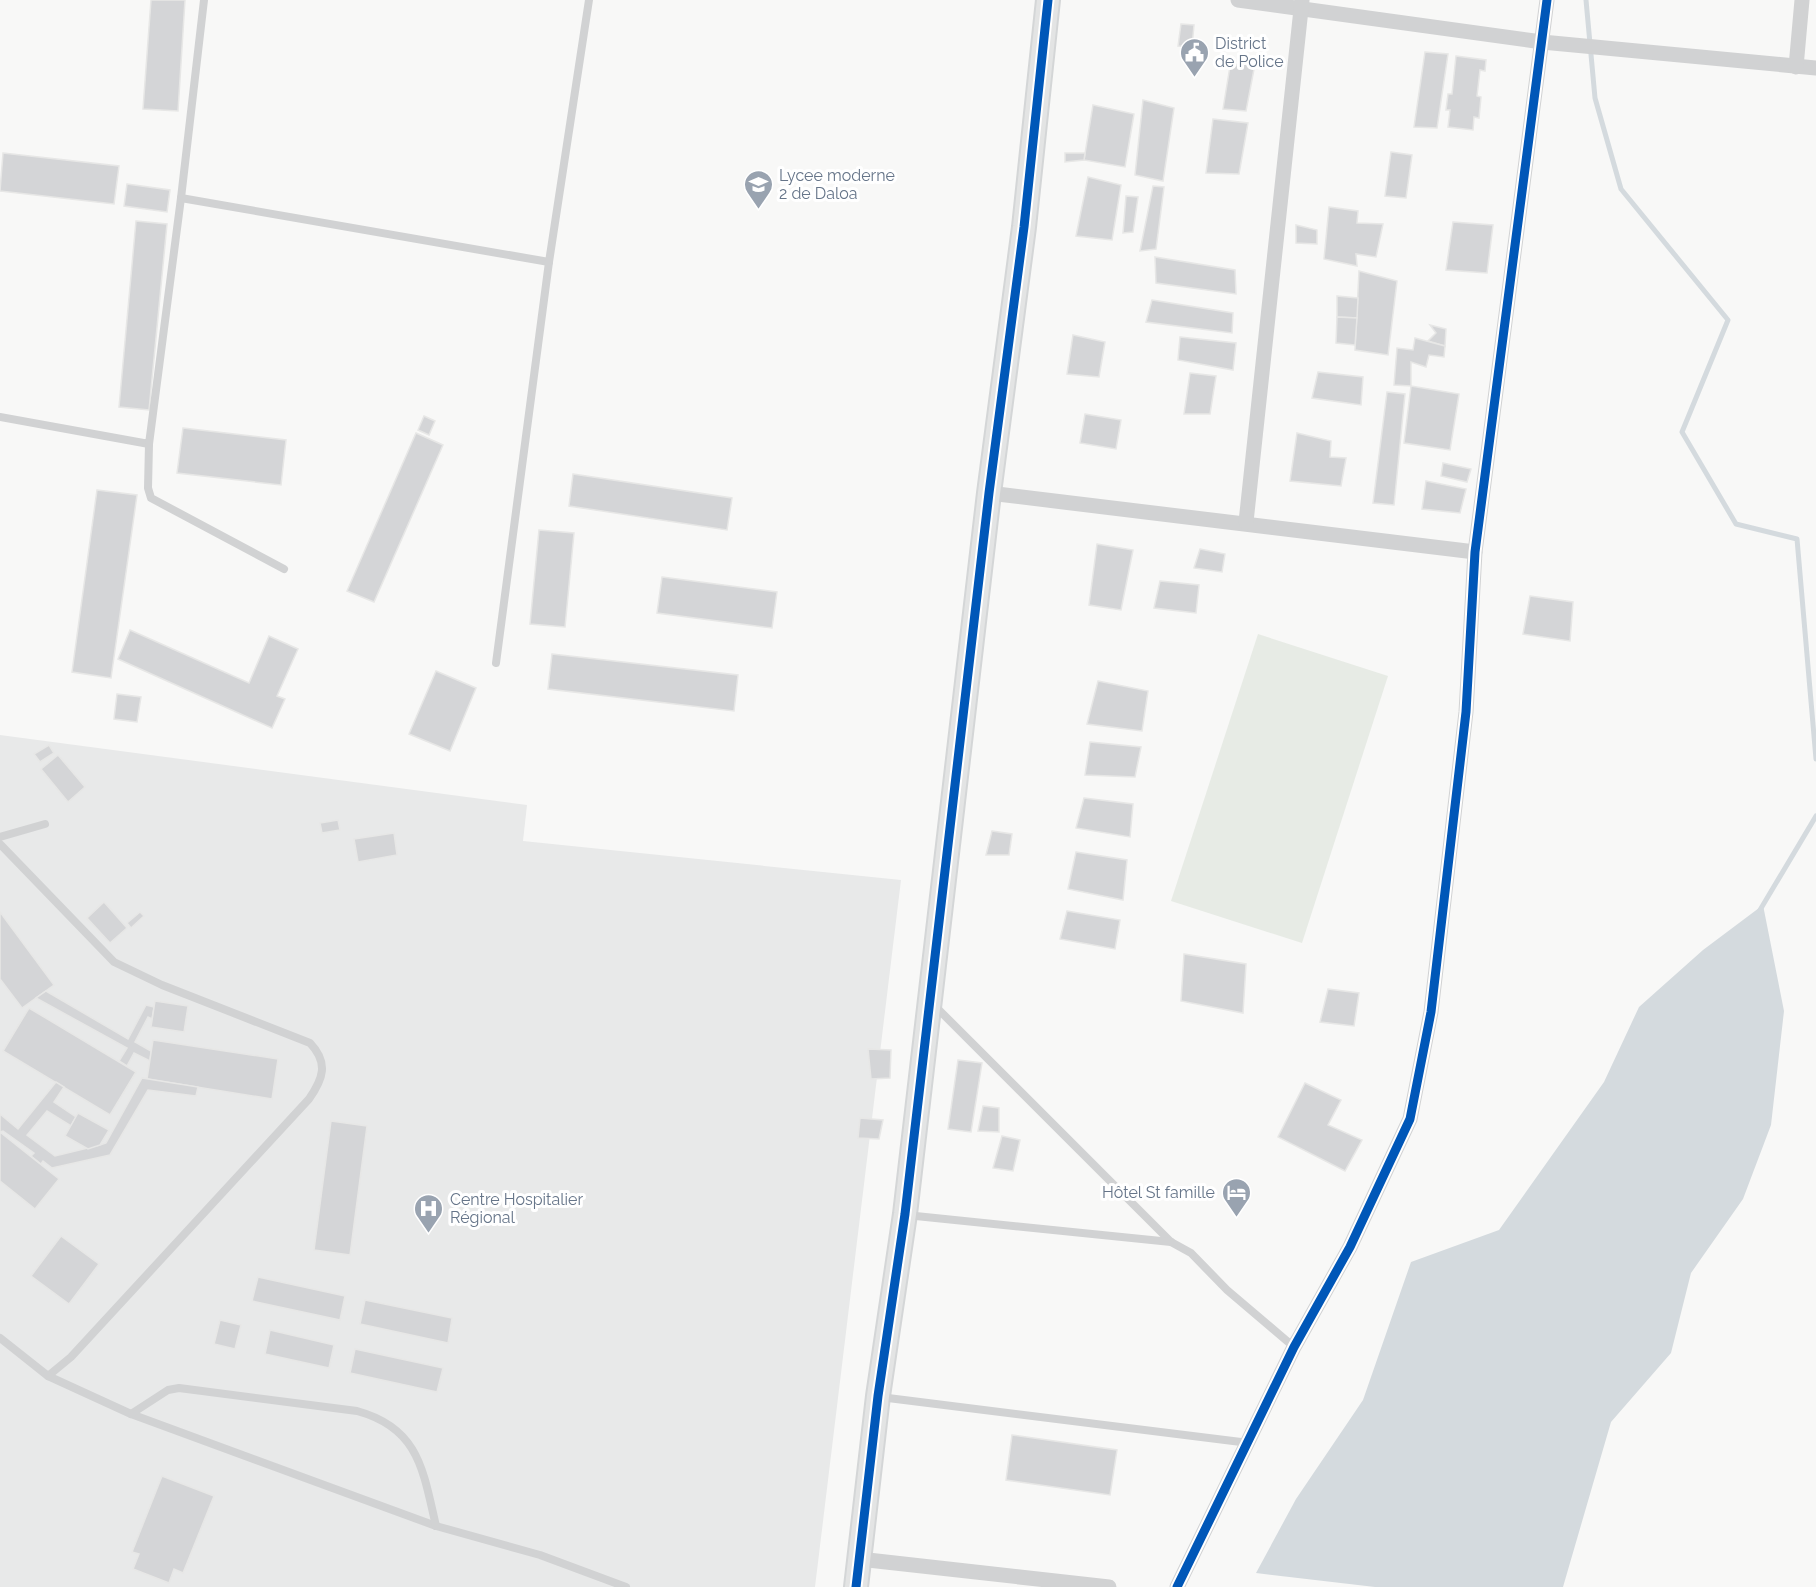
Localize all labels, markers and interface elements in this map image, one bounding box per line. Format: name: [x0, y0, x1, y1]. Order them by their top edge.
place label: District de Police: [1215, 34, 1284, 71]
public building icon: District de Police: [1178, 36, 1210, 78]
place label: Lycee moderne 2 de Daloa: [779, 166, 895, 203]
school or university icon: Lycee moderne 2 de Daloa: [742, 168, 774, 210]
hotel icon: Hôtel St famille: [1220, 1176, 1252, 1218]
place label: Hôtel St famille: [1102, 1183, 1215, 1202]
place label: Centre Hospitalier Régional: [450, 1190, 583, 1227]
hospital icon: Centre Hospitalier Régional: [413, 1192, 445, 1234]

